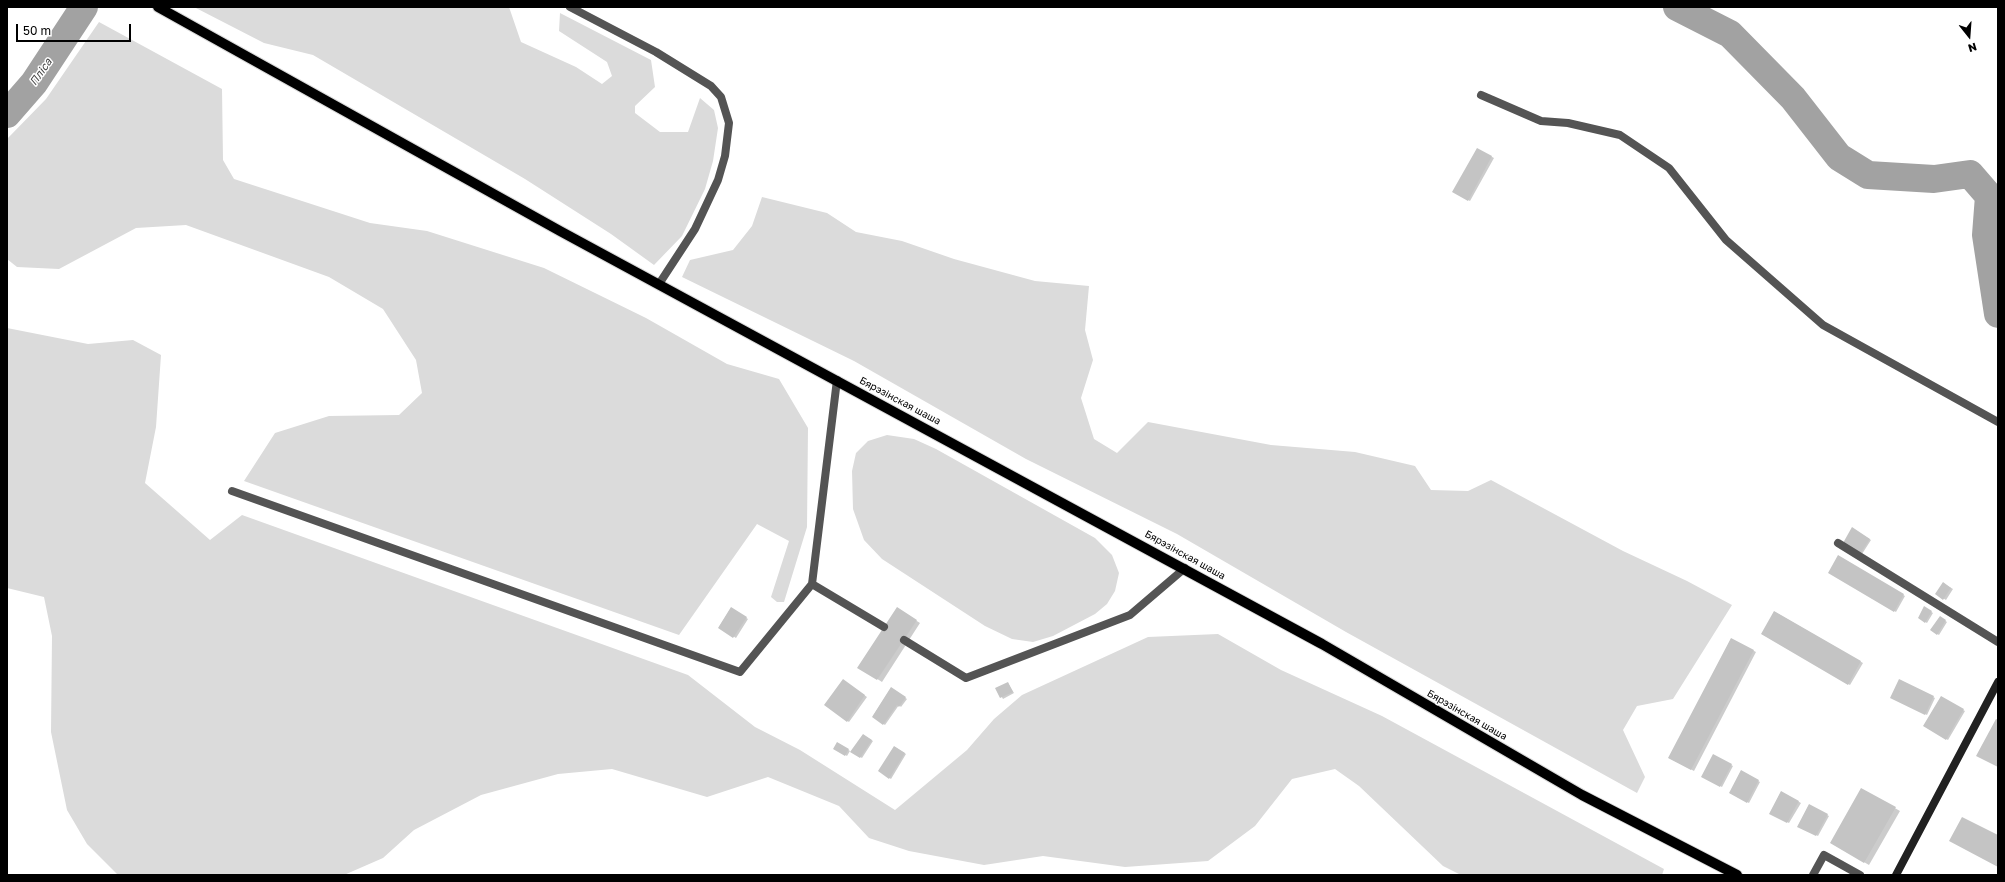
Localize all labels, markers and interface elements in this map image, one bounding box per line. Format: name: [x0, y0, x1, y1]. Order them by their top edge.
scale bar: [18, 16, 133, 42]
north arrow: [1949, 16, 1989, 56]
text: 50 m: [23, 23, 51, 38]
text: N: [1967, 41, 1979, 55]
water label: Пліса: [27, 56, 55, 88]
street label: Бярэзінская шаша: [857, 374, 943, 428]
street label: Бярэзінская шаша: [1143, 528, 1227, 582]
street label: Бярэзінская шаша: [1425, 687, 1509, 743]

